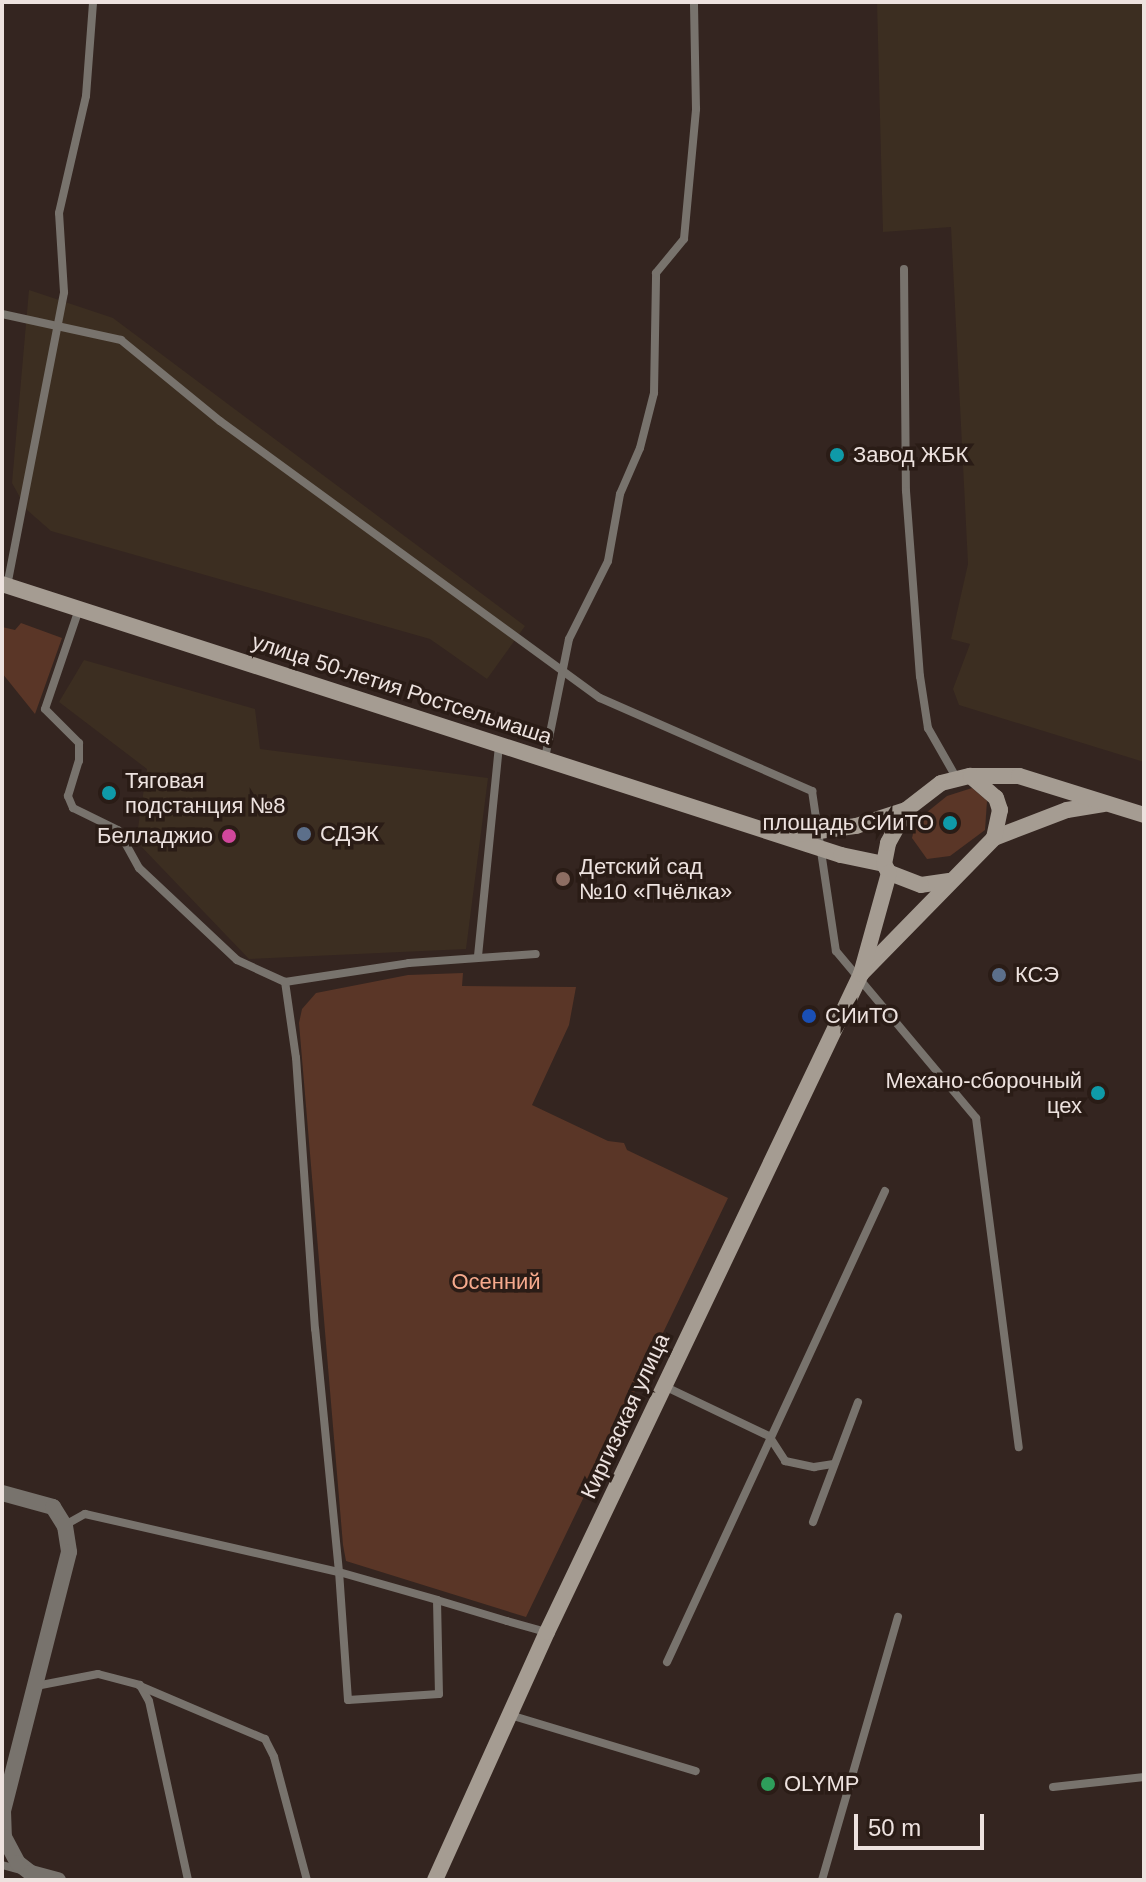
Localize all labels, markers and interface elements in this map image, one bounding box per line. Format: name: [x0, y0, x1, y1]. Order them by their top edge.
place label: Завод ЖБК: [853, 442, 968, 468]
marker: Завод ЖБК: [828, 446, 846, 464]
street label: улица 50-летия Ростсельмаша: [249, 628, 555, 750]
place label: Тяговая подстанция №8: [125, 767, 285, 818]
marker: Тяговая подстанция №8: [100, 784, 118, 802]
place label: площадь СИиТО: [762, 810, 934, 836]
marker: площадь СИиТО: [941, 814, 959, 832]
place label: СДЭК: [320, 821, 379, 847]
place label: Белладжио: [97, 823, 213, 849]
marker: СДЭК: [295, 825, 313, 843]
marker: Белладжио: [220, 827, 238, 845]
place label: Детский сад №10 «Пчёлка»: [579, 853, 732, 904]
marker: Детский сад №10 «Пчёлка»: [554, 870, 572, 888]
place label: КСЭ: [1015, 962, 1059, 988]
marker: КСЭ: [990, 966, 1008, 984]
place label: СИиТО: [825, 1003, 899, 1029]
marker: СИиТО: [800, 1007, 818, 1025]
place label: Механо-сборочный цех: [885, 1067, 1082, 1118]
marker: Механо-сборочный цех: [1089, 1084, 1107, 1102]
park label: Осенний: [451, 1269, 541, 1295]
street label: Киргизская улица: [575, 1329, 675, 1503]
place label: OLYMP: [784, 1771, 859, 1797]
marker: OLYMP: [759, 1775, 777, 1793]
scale bar: [858, 1798, 988, 1848]
text: 50 m: [868, 1814, 921, 1841]

